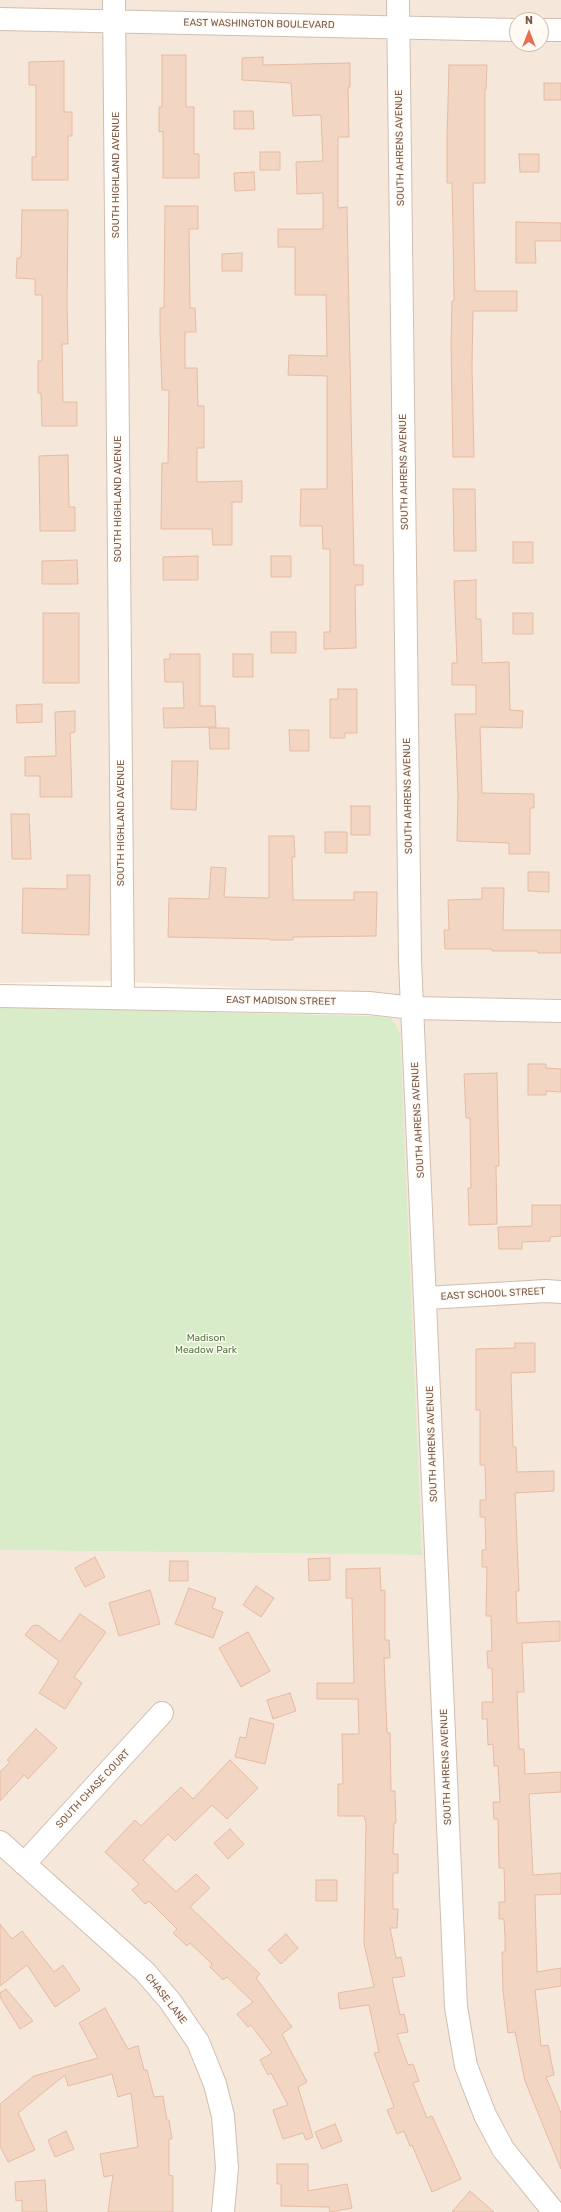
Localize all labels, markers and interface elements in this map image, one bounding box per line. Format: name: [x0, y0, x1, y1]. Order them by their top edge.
north arrow: [509, 12, 549, 52]
text: N: [525, 14, 533, 27]
street label: EAST WASHINGTON BOULEVARD: [183, 17, 335, 31]
street label: SOUTH AHRENS AVENUE: [393, 90, 407, 206]
street label: SOUTH HIGHLAND AVENUE: [110, 112, 122, 238]
street label: SOUTH AHRENS AVENUE: [397, 414, 411, 530]
street label: SOUTH HIGHLAND AVENUE: [112, 436, 124, 562]
street label: SOUTH AHRENS AVENUE: [401, 738, 415, 854]
street label: SOUTH HIGHLAND AVENUE: [115, 760, 127, 886]
street label: EAST MADISON STREET: [226, 994, 336, 1008]
street label: SOUTH AHRENS AVENUE: [409, 1062, 427, 1178]
street label: EAST SCHOOL STREET: [440, 1285, 546, 1303]
park label: Madison Meadow Park: [175, 1332, 237, 1356]
street label: SOUTH AHRENS AVENUE: [424, 1386, 440, 1502]
street label: SOUTH AHRENS AVENUE: [438, 1709, 454, 1825]
street label: SOUTH CHASE COURT: [53, 1747, 133, 1831]
street label: CHASE LANE: [143, 1971, 189, 2027]

